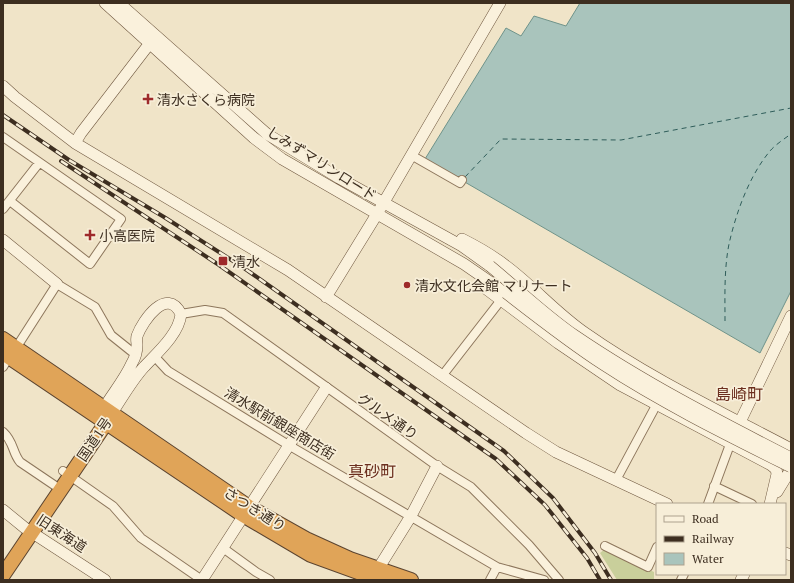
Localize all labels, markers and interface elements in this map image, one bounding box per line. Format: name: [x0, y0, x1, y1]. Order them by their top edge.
place label: 清水さくら病院: [157, 90, 255, 109]
marker: 清水さくら病院: [142, 93, 154, 105]
street label: しみずマリンロード: [264, 122, 380, 204]
place label: 小高医院: [99, 226, 155, 245]
marker: 小高医院: [84, 229, 96, 241]
place label: 清水: [232, 252, 260, 271]
marker: 清水: [217, 255, 229, 267]
place label: 清水文化会館 マリナート: [415, 276, 572, 295]
marker: 清水文化会館 マリナート: [402, 280, 412, 290]
street label: 清水駅前銀座商店街: [221, 382, 339, 464]
district label: 島崎町: [715, 383, 763, 405]
street label: グルメ通り: [354, 388, 422, 444]
street label: 国道1号: [72, 413, 116, 465]
district label: 真砂町: [348, 460, 396, 482]
street label: さつき通り: [220, 482, 290, 536]
legend: [656, 503, 786, 575]
street label: 旧東海道: [33, 510, 91, 556]
text: Road: [692, 511, 719, 526]
text: Railway: [692, 531, 735, 546]
text: Water: [692, 551, 724, 566]

